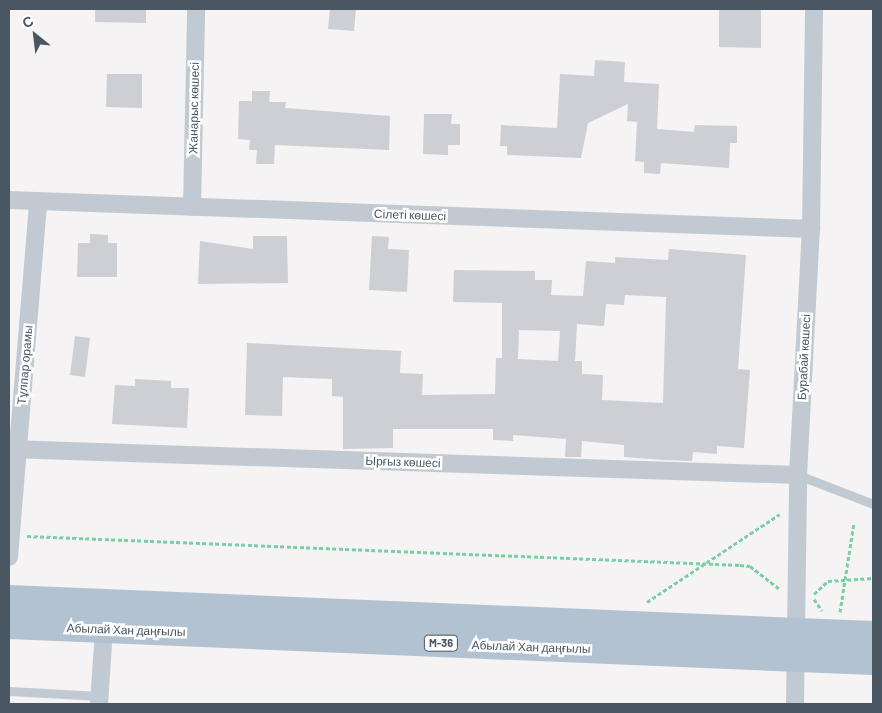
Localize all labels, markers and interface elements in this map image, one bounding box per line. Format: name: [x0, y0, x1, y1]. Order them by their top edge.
north arrow: [10, 10, 60, 60]
text: С: [19, 12, 36, 31]
street label: Жанарыс көшесі: [186, 62, 202, 154]
street label: Сілеті көшесі: [374, 207, 446, 223]
street label: Бурабай көшесі: [795, 314, 813, 400]
street label: Тұлпар орамы: [14, 325, 36, 405]
street label: Ырғыз көшесі: [365, 453, 441, 471]
street label: Абылай Хан даңғылы: [66, 621, 186, 639]
road number: M-36: [424, 634, 458, 651]
street label: Абылай Хан даңғылы: [471, 638, 591, 656]

